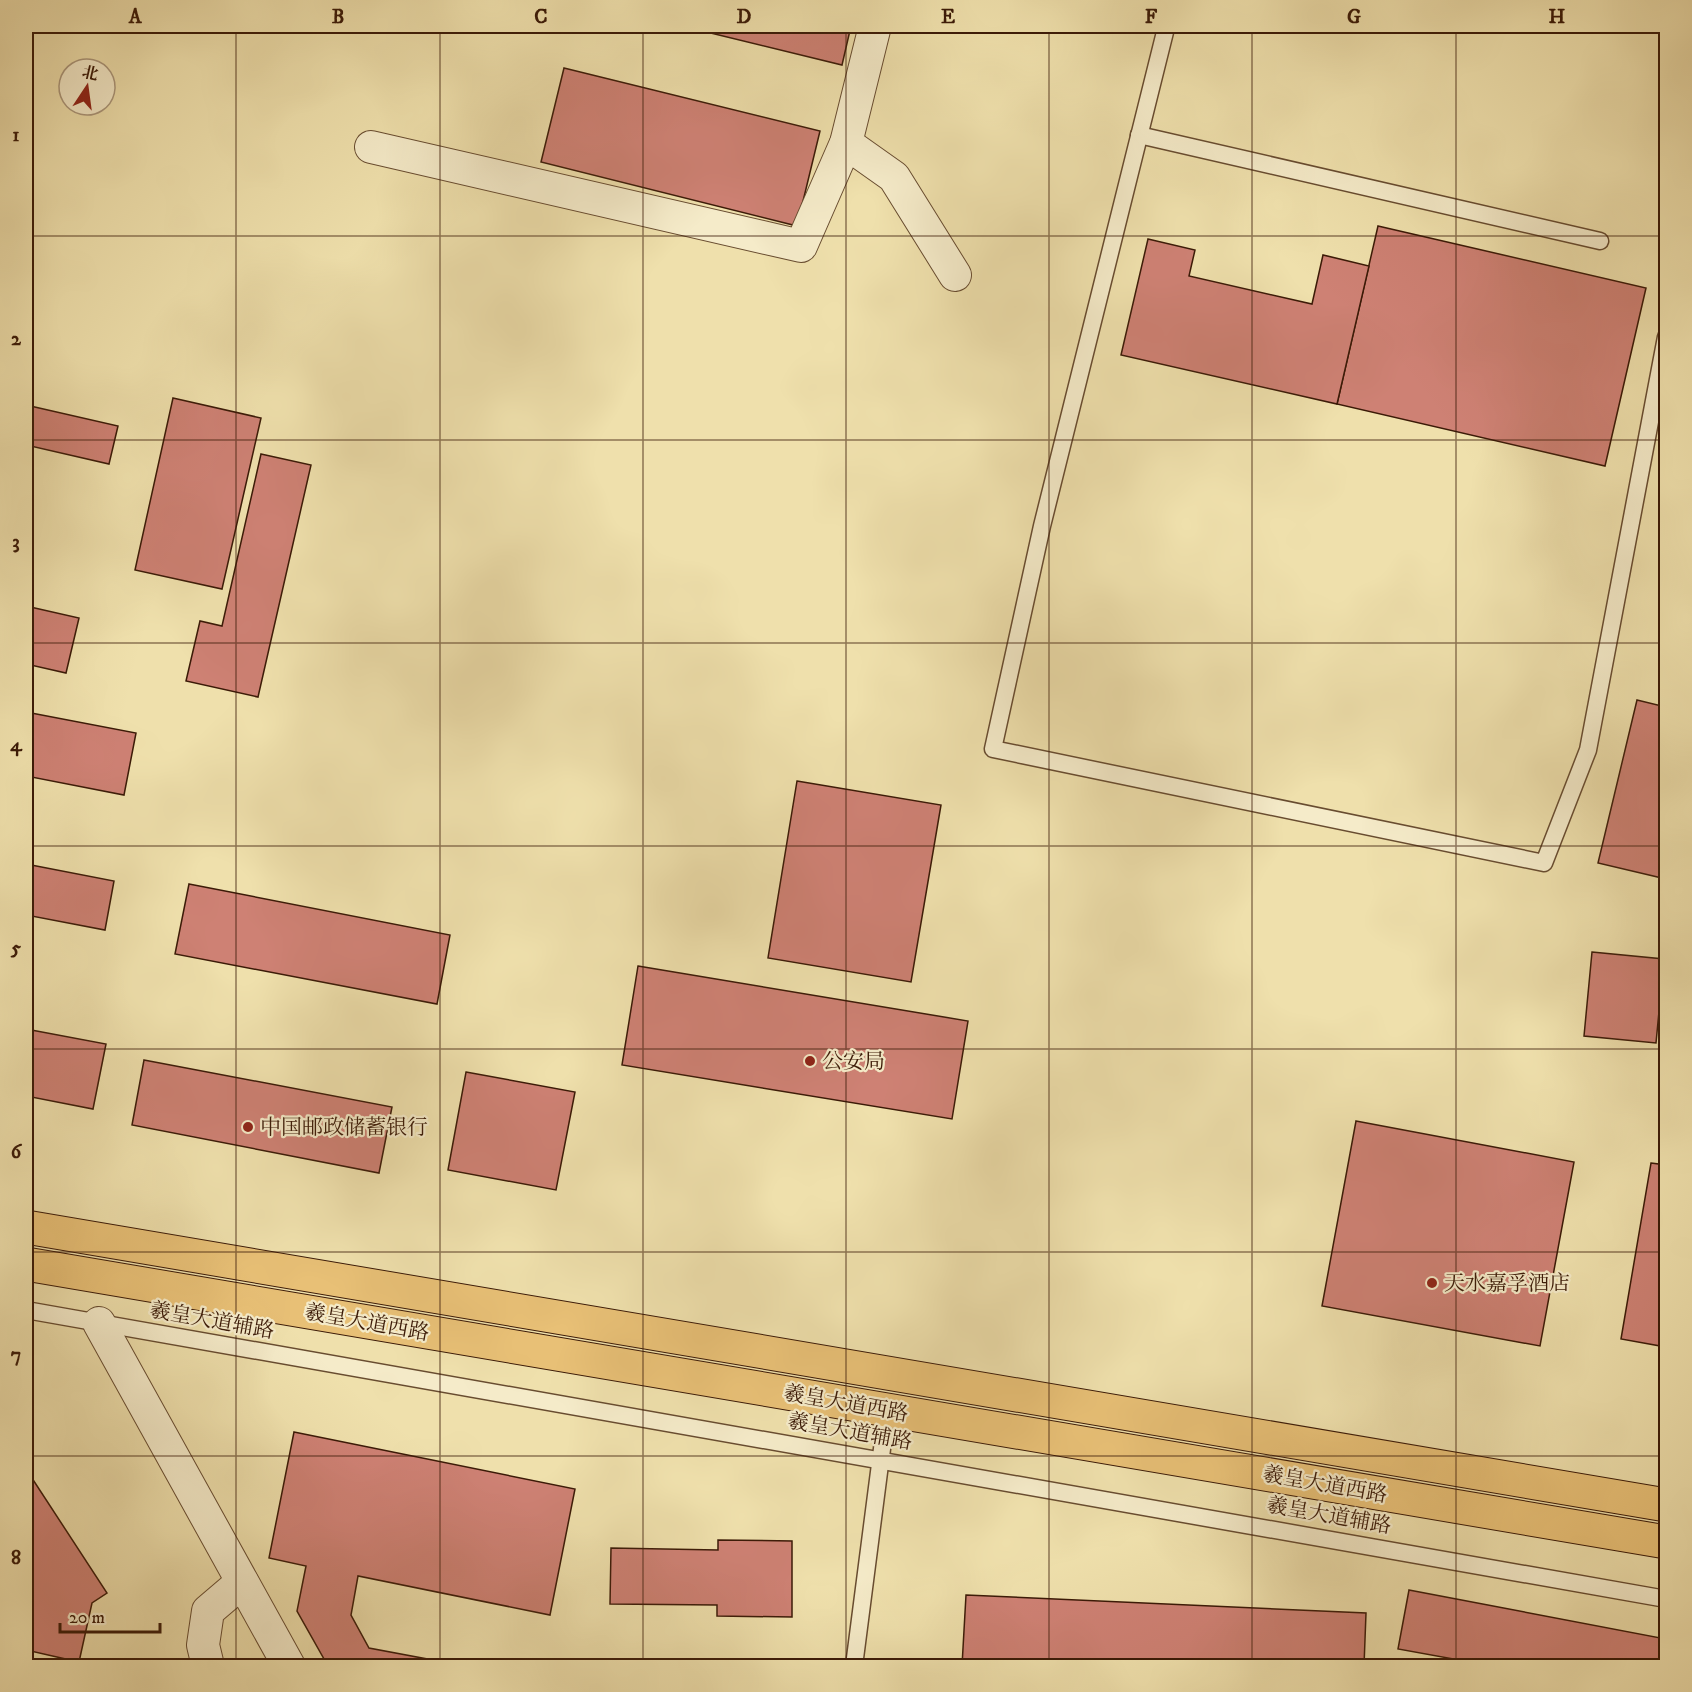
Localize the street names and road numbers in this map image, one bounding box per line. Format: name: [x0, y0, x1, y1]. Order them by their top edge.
street label: 羲皇大道辅路: [148, 1297, 276, 1345]
street label: 羲皇大道西路: [303, 1299, 431, 1347]
street label: 羲皇大道西路: [782, 1380, 910, 1428]
street label: 羲皇大道辅路: [786, 1408, 914, 1456]
street label: 羲皇大道西路: [1261, 1461, 1389, 1509]
street label: 羲皇大道辅路: [1265, 1492, 1393, 1540]

